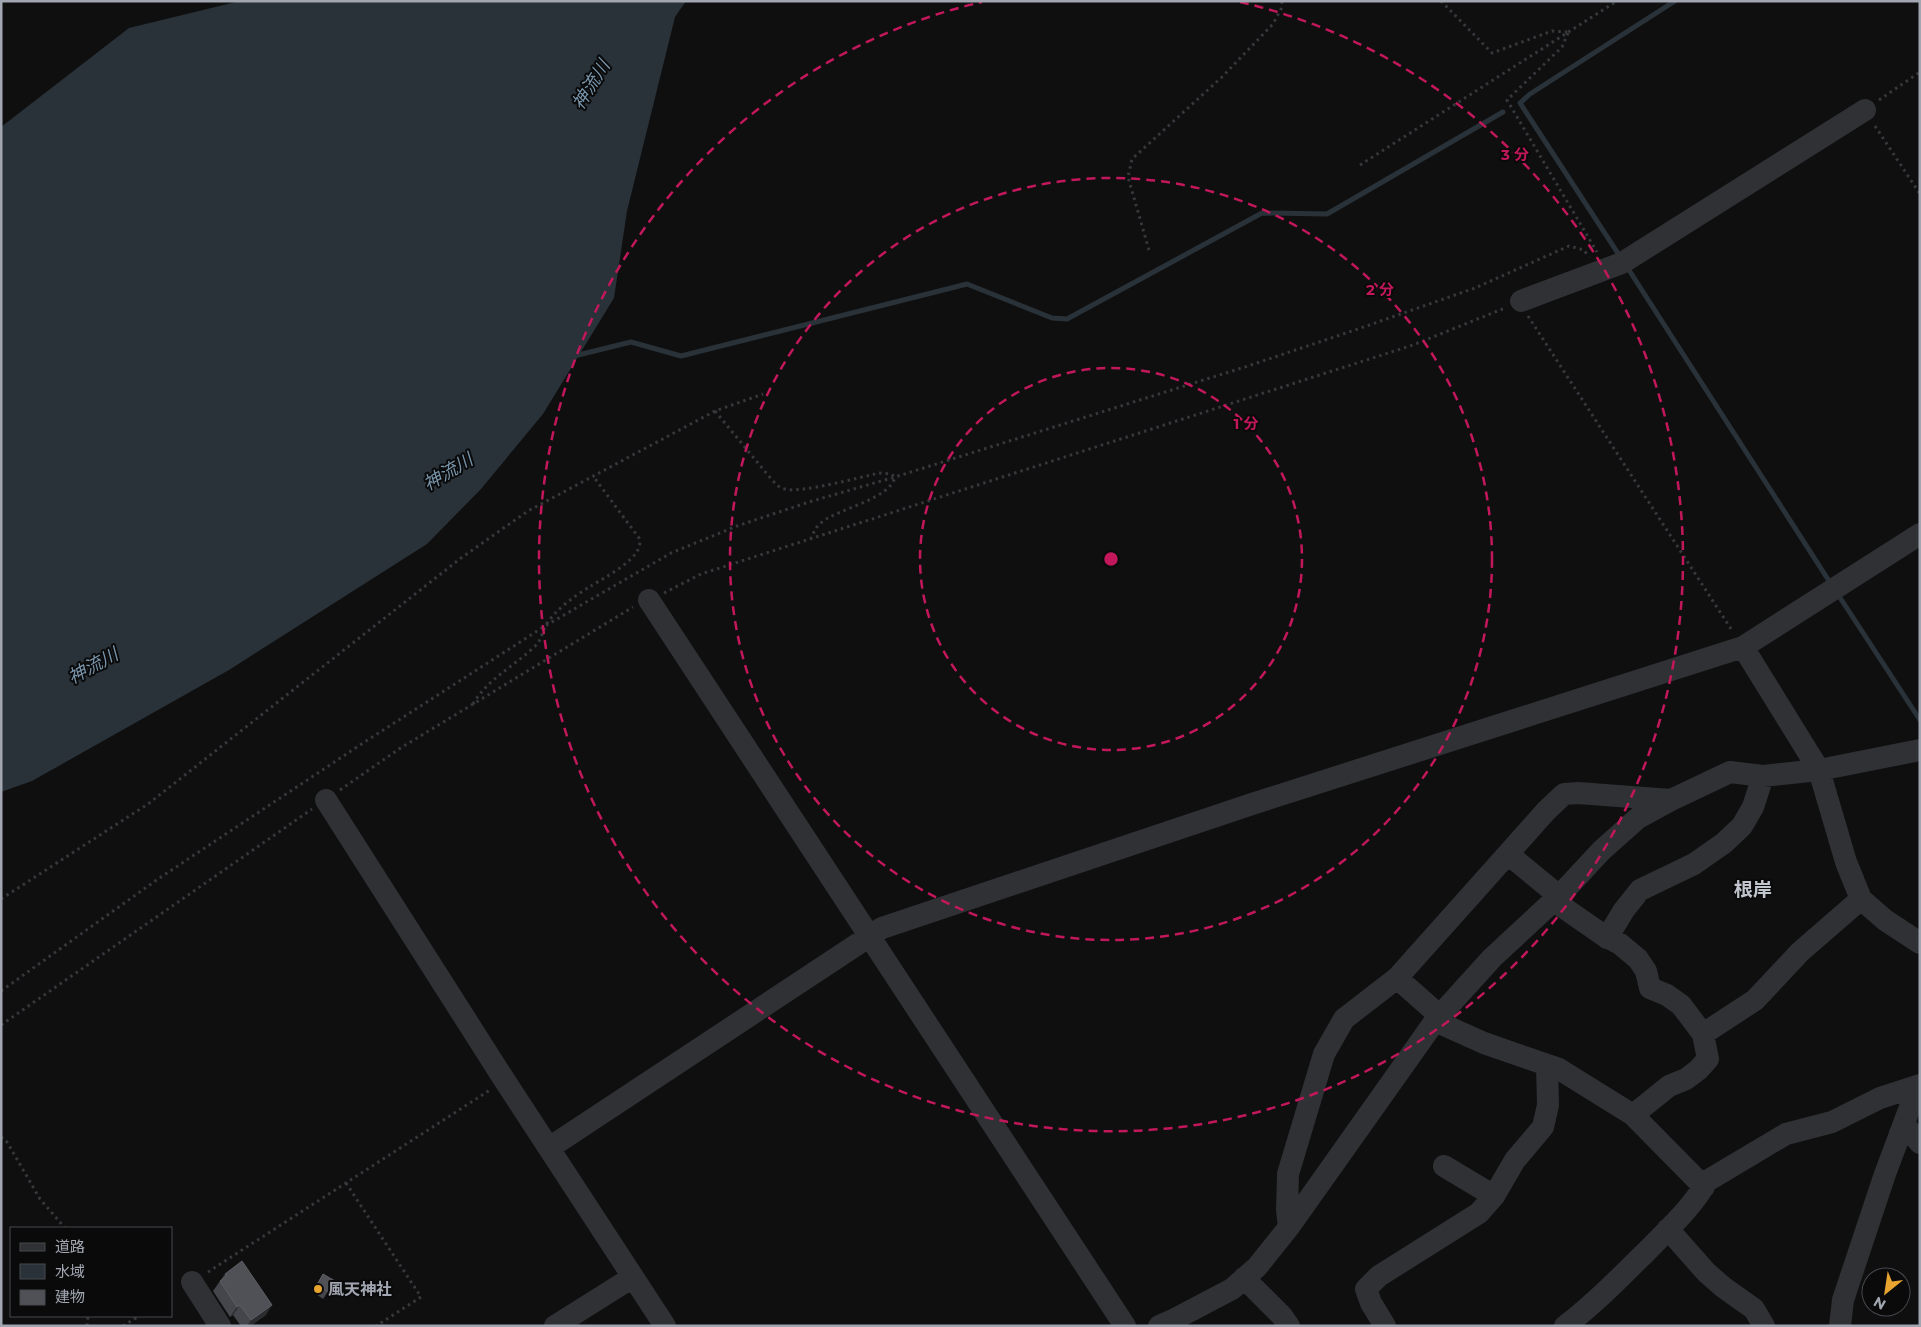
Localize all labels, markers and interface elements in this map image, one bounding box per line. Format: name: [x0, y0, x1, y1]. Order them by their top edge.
water label: 神流川: [567, 55, 616, 114]
text: 3 分: [1500, 145, 1529, 164]
text: 2 分: [1366, 280, 1394, 299]
text: 1 分: [1233, 414, 1259, 433]
water label: 神流川: [419, 448, 479, 495]
centre of rings: [1102, 550, 1120, 568]
water label: 神流川: [64, 642, 124, 689]
district label: 根岸: [1734, 878, 1772, 901]
legend: [10, 1227, 172, 1317]
text: 道路: [55, 1237, 85, 1256]
text: 水域: [55, 1262, 85, 1281]
north arrow: [1861, 1267, 1911, 1317]
place label: 風天神社: [328, 1280, 392, 1299]
marker: 風天神社: [312, 1283, 324, 1295]
text: 建物: [55, 1287, 85, 1306]
text: N: [1870, 1293, 1889, 1314]

